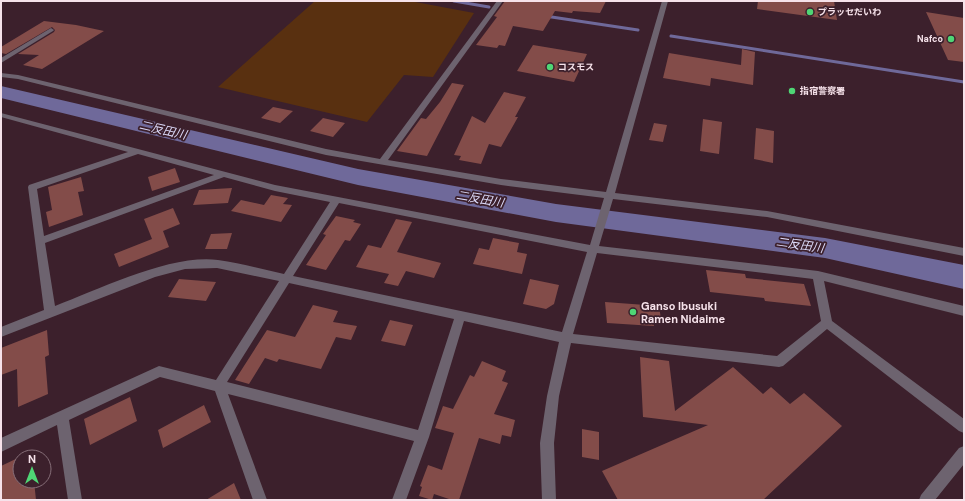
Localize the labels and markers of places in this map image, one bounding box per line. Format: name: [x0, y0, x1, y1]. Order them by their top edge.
place label: プラッセだいわ: [818, 6, 881, 18]
marker: プラッセだいわ: [805, 7, 815, 17]
place label: Nafco: [917, 33, 944, 45]
marker: Nafco: [946, 34, 956, 44]
place label: コスモス: [558, 61, 594, 73]
marker: コスモス: [545, 62, 555, 72]
place label: 指宿警察署: [799, 85, 845, 97]
marker: 指宿警察署: [787, 86, 797, 96]
place label: Ganso Ibusuki Ramen Nidaime: [641, 299, 726, 326]
marker: Ganso Ibusuki Ramen Nidaime: [628, 307, 638, 317]

